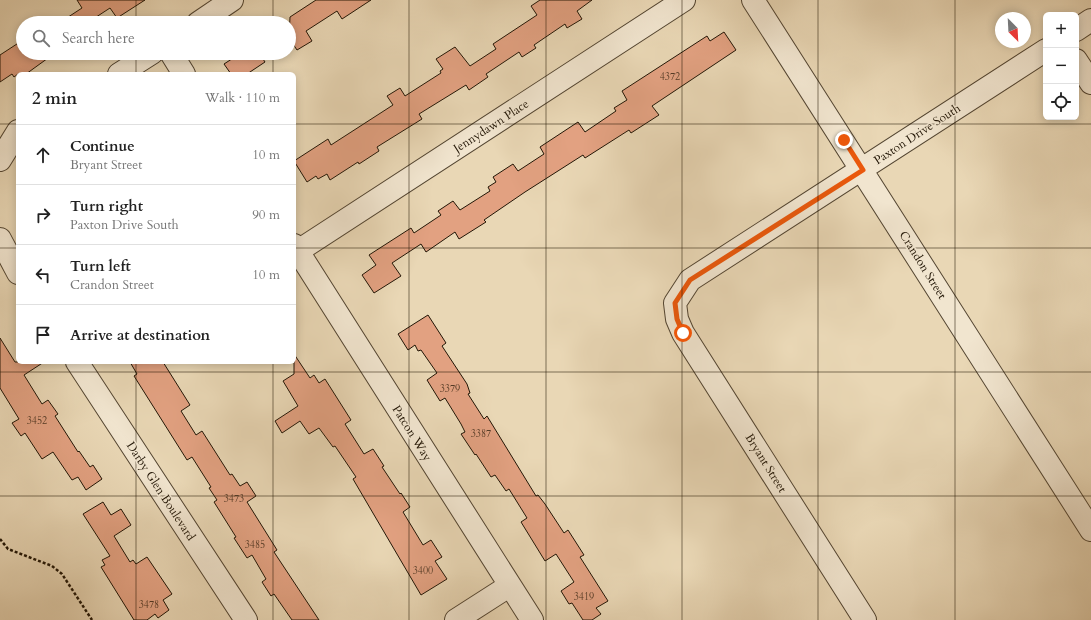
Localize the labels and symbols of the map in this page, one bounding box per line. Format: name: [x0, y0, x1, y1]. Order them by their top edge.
north arrow: [995, 12, 1031, 48]
house number: 4372: [660, 70, 680, 84]
street label: Jennydawn Place: [448, 96, 532, 157]
street label: Paxton Drive South: [871, 100, 964, 168]
route end: [835, 131, 853, 149]
street label: Crandon Street: [896, 228, 950, 302]
route start: [674, 324, 692, 342]
house number: 3379: [440, 382, 460, 396]
street label: Patcon Way: [389, 402, 436, 464]
house number: 3452: [27, 414, 47, 428]
house number: 3387: [471, 427, 491, 441]
street label: Bryant Street: [742, 430, 791, 496]
street label: Darby Glen Boulevard: [123, 438, 199, 544]
house number: 3473: [224, 492, 244, 506]
house number: 3485: [245, 538, 265, 552]
house number: 3400: [413, 564, 433, 578]
house number: 3419: [574, 590, 594, 604]
house number: 3478: [139, 598, 159, 612]

